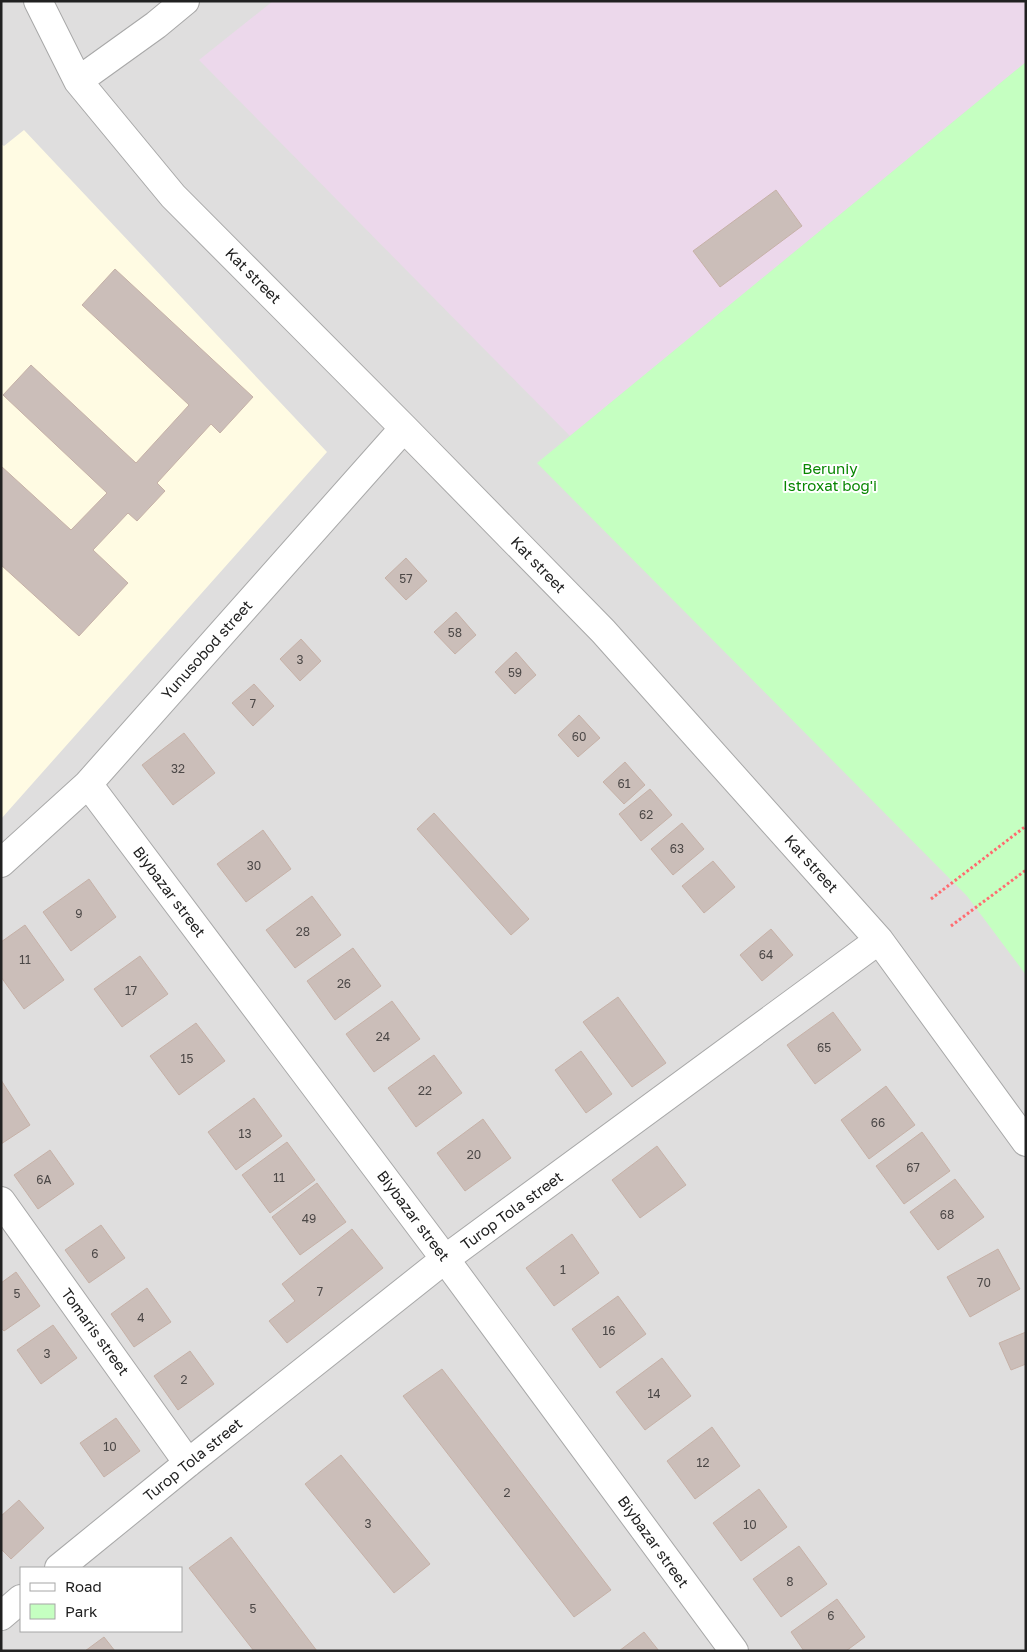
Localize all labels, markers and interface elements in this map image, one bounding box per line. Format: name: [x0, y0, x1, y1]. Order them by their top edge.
street label: Kat street: [222, 244, 285, 307]
park label: Beruniy Istroxat bog'i: [783, 459, 877, 494]
street label: Kat street: [507, 532, 570, 596]
house number: 57: [399, 571, 413, 586]
street label: Yunusobod street: [157, 596, 256, 703]
house number: 58: [448, 625, 462, 640]
house number: 3: [296, 652, 304, 667]
house number: 59: [508, 665, 522, 680]
house number: 7: [250, 696, 256, 711]
house number: 60: [572, 729, 586, 744]
house number: 32: [171, 761, 185, 776]
house number: 61: [617, 776, 631, 791]
house number: 62: [639, 807, 653, 822]
street label: Kat street: [781, 831, 842, 896]
house number: 63: [670, 841, 684, 856]
street label: Biybazar street: [130, 842, 210, 940]
house number: 30: [247, 858, 261, 873]
house number: 9: [75, 906, 83, 921]
house number: 28: [296, 924, 310, 939]
house number: 64: [759, 947, 773, 962]
house number: 11: [19, 952, 31, 967]
house number: 26: [337, 976, 351, 991]
house number: 17: [125, 983, 137, 998]
house number: 24: [376, 1029, 390, 1044]
house number: 65: [817, 1040, 831, 1055]
house number: 15: [181, 1051, 193, 1066]
house number: 22: [418, 1083, 432, 1098]
house number: 66: [871, 1115, 885, 1130]
house number: 13: [239, 1126, 251, 1141]
house number: 20: [467, 1147, 481, 1162]
house number: 67: [906, 1160, 920, 1175]
street label: Biybazar street: [374, 1166, 454, 1264]
street label: Turop Tola street: [457, 1167, 566, 1253]
house number: 11: [273, 1170, 285, 1185]
house number: 6A: [36, 1172, 52, 1187]
house number: 68: [940, 1207, 954, 1222]
house number: 49: [302, 1211, 316, 1226]
house number: 6: [91, 1246, 99, 1261]
house number: 1: [560, 1262, 566, 1277]
house number: 70: [977, 1275, 991, 1290]
street label: Tomaris street: [58, 1284, 133, 1378]
house number: 7: [317, 1284, 323, 1299]
house number: 5: [14, 1286, 21, 1301]
house number: 4: [137, 1310, 145, 1325]
house number: 16: [602, 1323, 616, 1338]
house number: 3: [43, 1346, 51, 1361]
house number: 2: [181, 1372, 188, 1387]
house number: 14: [647, 1386, 661, 1401]
street label: Turop Tola street: [139, 1414, 245, 1505]
house number: 10: [103, 1439, 117, 1454]
house number: 12: [697, 1455, 709, 1470]
house number: 2: [504, 1485, 511, 1500]
street label: Biybazar street: [615, 1492, 693, 1591]
house number: 3: [364, 1516, 372, 1531]
house number: 10: [743, 1517, 757, 1532]
legend: [20, 1567, 182, 1632]
house number: 8: [786, 1574, 794, 1589]
text: Road: [65, 1577, 102, 1595]
house number: 5: [250, 1601, 257, 1616]
text: Park: [65, 1602, 98, 1620]
house number: 6: [827, 1608, 835, 1623]

